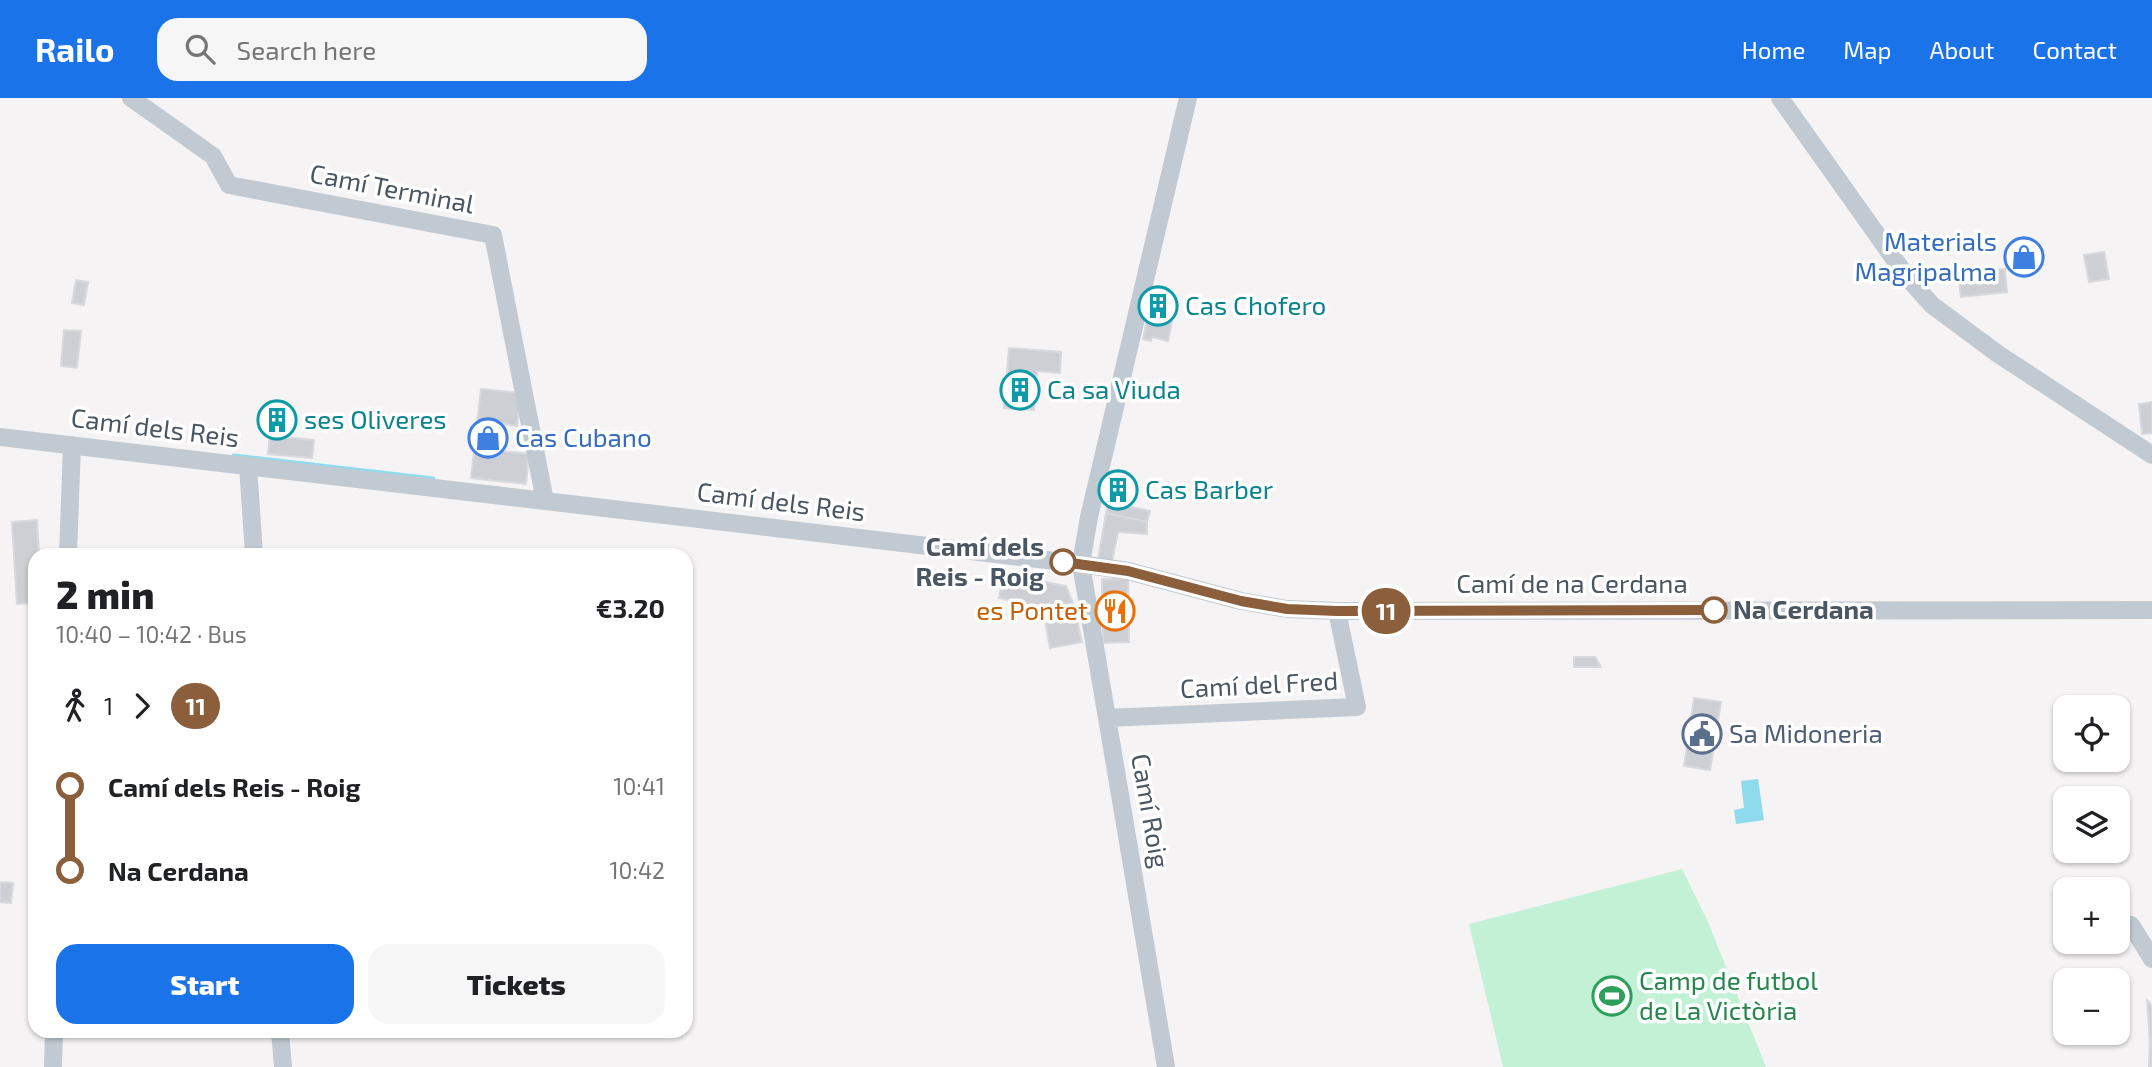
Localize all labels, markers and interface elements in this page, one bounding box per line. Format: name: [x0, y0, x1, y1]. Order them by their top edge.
search box: [157, 18, 647, 81]
text: Railo: [35, 29, 115, 69]
icon: search: [181, 30, 219, 68]
text: Search here: [237, 34, 376, 65]
text: Home: [1742, 35, 1805, 64]
text: Map: [1843, 35, 1891, 64]
text: About: [1929, 35, 1995, 64]
text: Contact: [2033, 35, 2117, 64]
street label: Camí Terminal: [308, 156, 477, 219]
place label: Materials Magripalma: [1854, 225, 1997, 286]
shop icon: Materials Magripalma: [2003, 236, 2045, 278]
building icon: Cas Chofero: [1137, 285, 1179, 327]
place label: Cas Chofero: [1185, 289, 1326, 320]
building icon: Ca sa Viuda: [999, 369, 1041, 411]
place label: Ca sa Viuda: [1047, 373, 1181, 404]
building icon: ses Oliveres: [256, 399, 298, 441]
street label: Camí dels Reis: [69, 401, 241, 452]
place label: ses Oliveres: [304, 403, 447, 434]
shop icon: Cas Cubano: [467, 417, 509, 459]
place label: Cas Cubano: [515, 421, 652, 452]
building icon: Cas Barber: [1097, 469, 1139, 511]
place label: Cas Barber: [1145, 473, 1273, 504]
street label: Camí dels Reis: [695, 475, 867, 526]
place label: Camí dels Reis - Roig: [915, 530, 1044, 591]
marker: Camí dels Reis - Roig: [1050, 549, 1076, 575]
street label: Camí de na Cerdana: [1456, 567, 1688, 598]
text: 2 min: [56, 571, 154, 617]
line badge: 11: [1354, 588, 1418, 634]
restaurant icon: es Pontet: [1094, 590, 1136, 632]
text: €3.20: [596, 592, 665, 623]
place label: Na Cerdana: [1733, 593, 1874, 624]
place label: es Pontet: [976, 594, 1088, 625]
text: 11: [1376, 596, 1396, 625]
marker: Na Cerdana: [1701, 597, 1727, 623]
text: 10:40 – 10:42 · Bus: [56, 620, 247, 648]
street label: Camí del Fred: [1179, 664, 1339, 703]
icon: walk: [56, 687, 94, 725]
icon: forward: [123, 687, 161, 725]
text: 11: [185, 691, 206, 720]
text: 1: [104, 692, 113, 720]
map controls: [2053, 695, 2130, 1045]
button: locate: [2053, 695, 2130, 772]
public building icon: Sa Midoneria: [1681, 713, 1723, 755]
place label: Sa Midoneria: [1729, 717, 1883, 748]
street label: Camí Roig: [1126, 751, 1177, 870]
text: Camí dels Reis - Roig: [108, 771, 361, 802]
text: 10:41: [613, 772, 665, 800]
button: layers: [2053, 786, 2130, 863]
text: Na Cerdana: [108, 855, 249, 886]
text: 10:42: [609, 856, 665, 884]
button: +: [2053, 877, 2130, 954]
button: Start: [56, 944, 354, 1024]
button: Tickets: [368, 944, 665, 1024]
place label: Camp de futbol de La Victòria: [1639, 964, 1818, 1025]
button: −: [2053, 968, 2130, 1045]
sports icon: Camp de futbol de La Victòria: [1591, 975, 1633, 1017]

